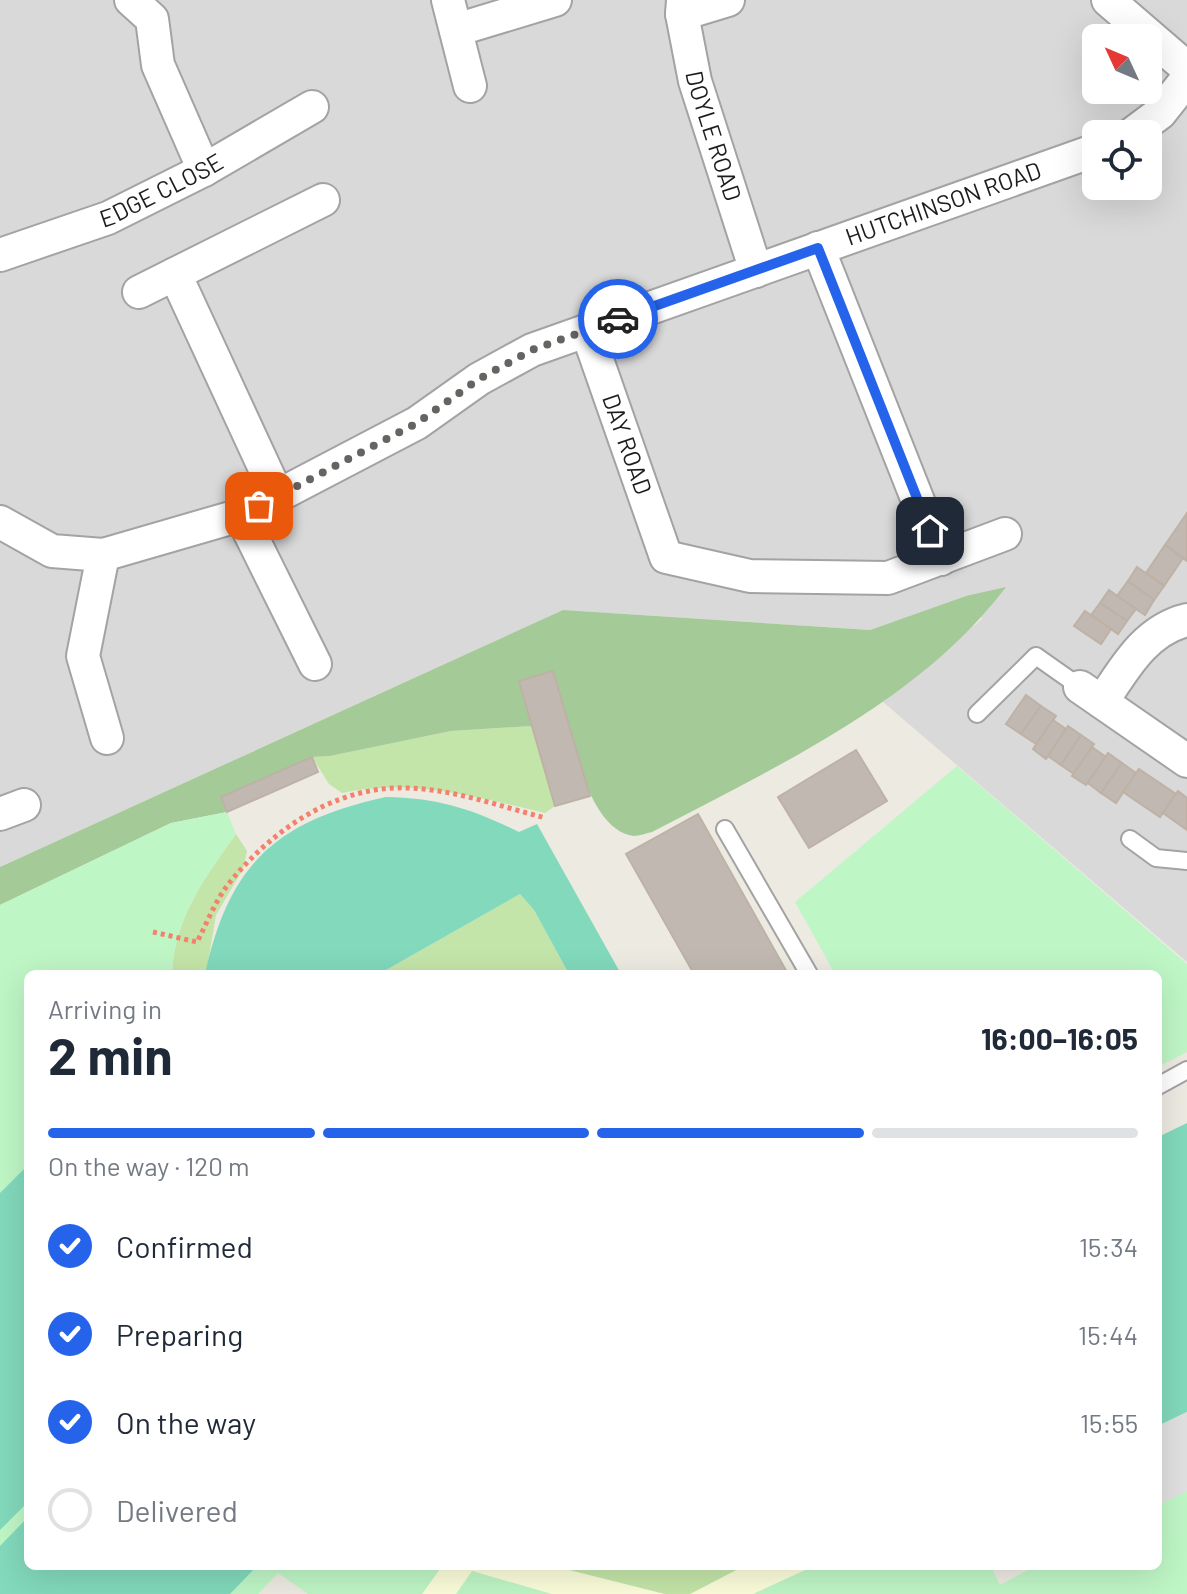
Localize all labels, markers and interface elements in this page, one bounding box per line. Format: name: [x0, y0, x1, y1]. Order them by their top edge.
north arrow: [1082, 24, 1162, 104]
map controls: [1082, 24, 1162, 200]
street label: DOYLE ROAD: [680, 68, 749, 204]
button: locate: [1082, 120, 1162, 200]
street label: EDGE CLOSE: [96, 146, 228, 233]
street label: HUTCHINSON ROAD: [841, 155, 1045, 251]
courier: [578, 279, 658, 359]
icon: car: [596, 297, 640, 341]
street label: DAY ROAD: [597, 390, 659, 498]
pin: [225, 472, 293, 540]
icon: bag: [237, 484, 281, 528]
pin: [896, 497, 964, 565]
icon: home: [908, 509, 952, 553]
text: Arriving in: [48, 993, 162, 1024]
text: 16:00–16:05: [981, 1020, 1138, 1056]
text: 2 min: [48, 1023, 173, 1085]
text: On the way · 120 m: [48, 1150, 250, 1181]
icon: check: [48, 1224, 92, 1268]
text: Confirmed: [116, 1228, 253, 1264]
text: 15:34: [1079, 1231, 1138, 1262]
icon: check: [48, 1312, 92, 1356]
text: Preparing: [116, 1316, 243, 1352]
text: 15:44: [1078, 1319, 1138, 1350]
icon: check: [48, 1400, 92, 1444]
text: On the way: [116, 1404, 256, 1440]
text: 15:55: [1080, 1407, 1138, 1438]
text: Delivered: [116, 1492, 238, 1528]

